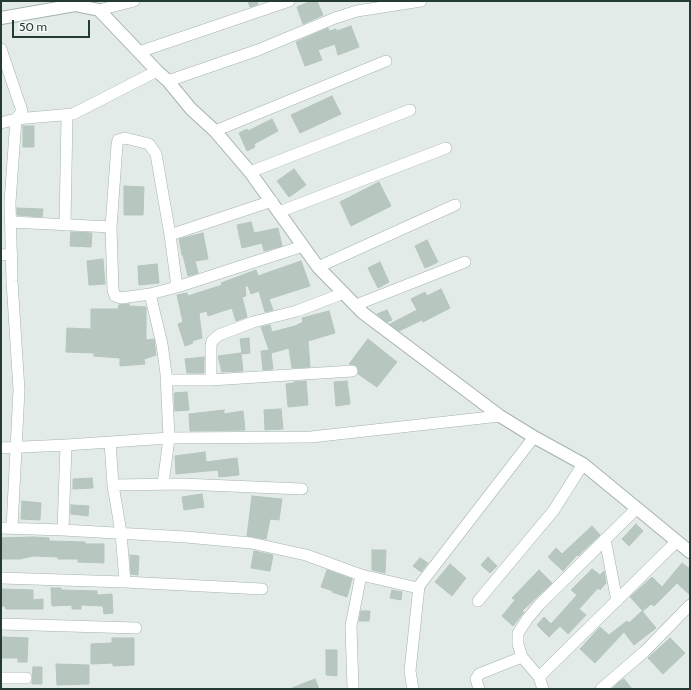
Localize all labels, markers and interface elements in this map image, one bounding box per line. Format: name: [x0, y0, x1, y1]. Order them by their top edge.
scale bar: [14, 12, 92, 38]
text: 50 m: [19, 19, 47, 34]

